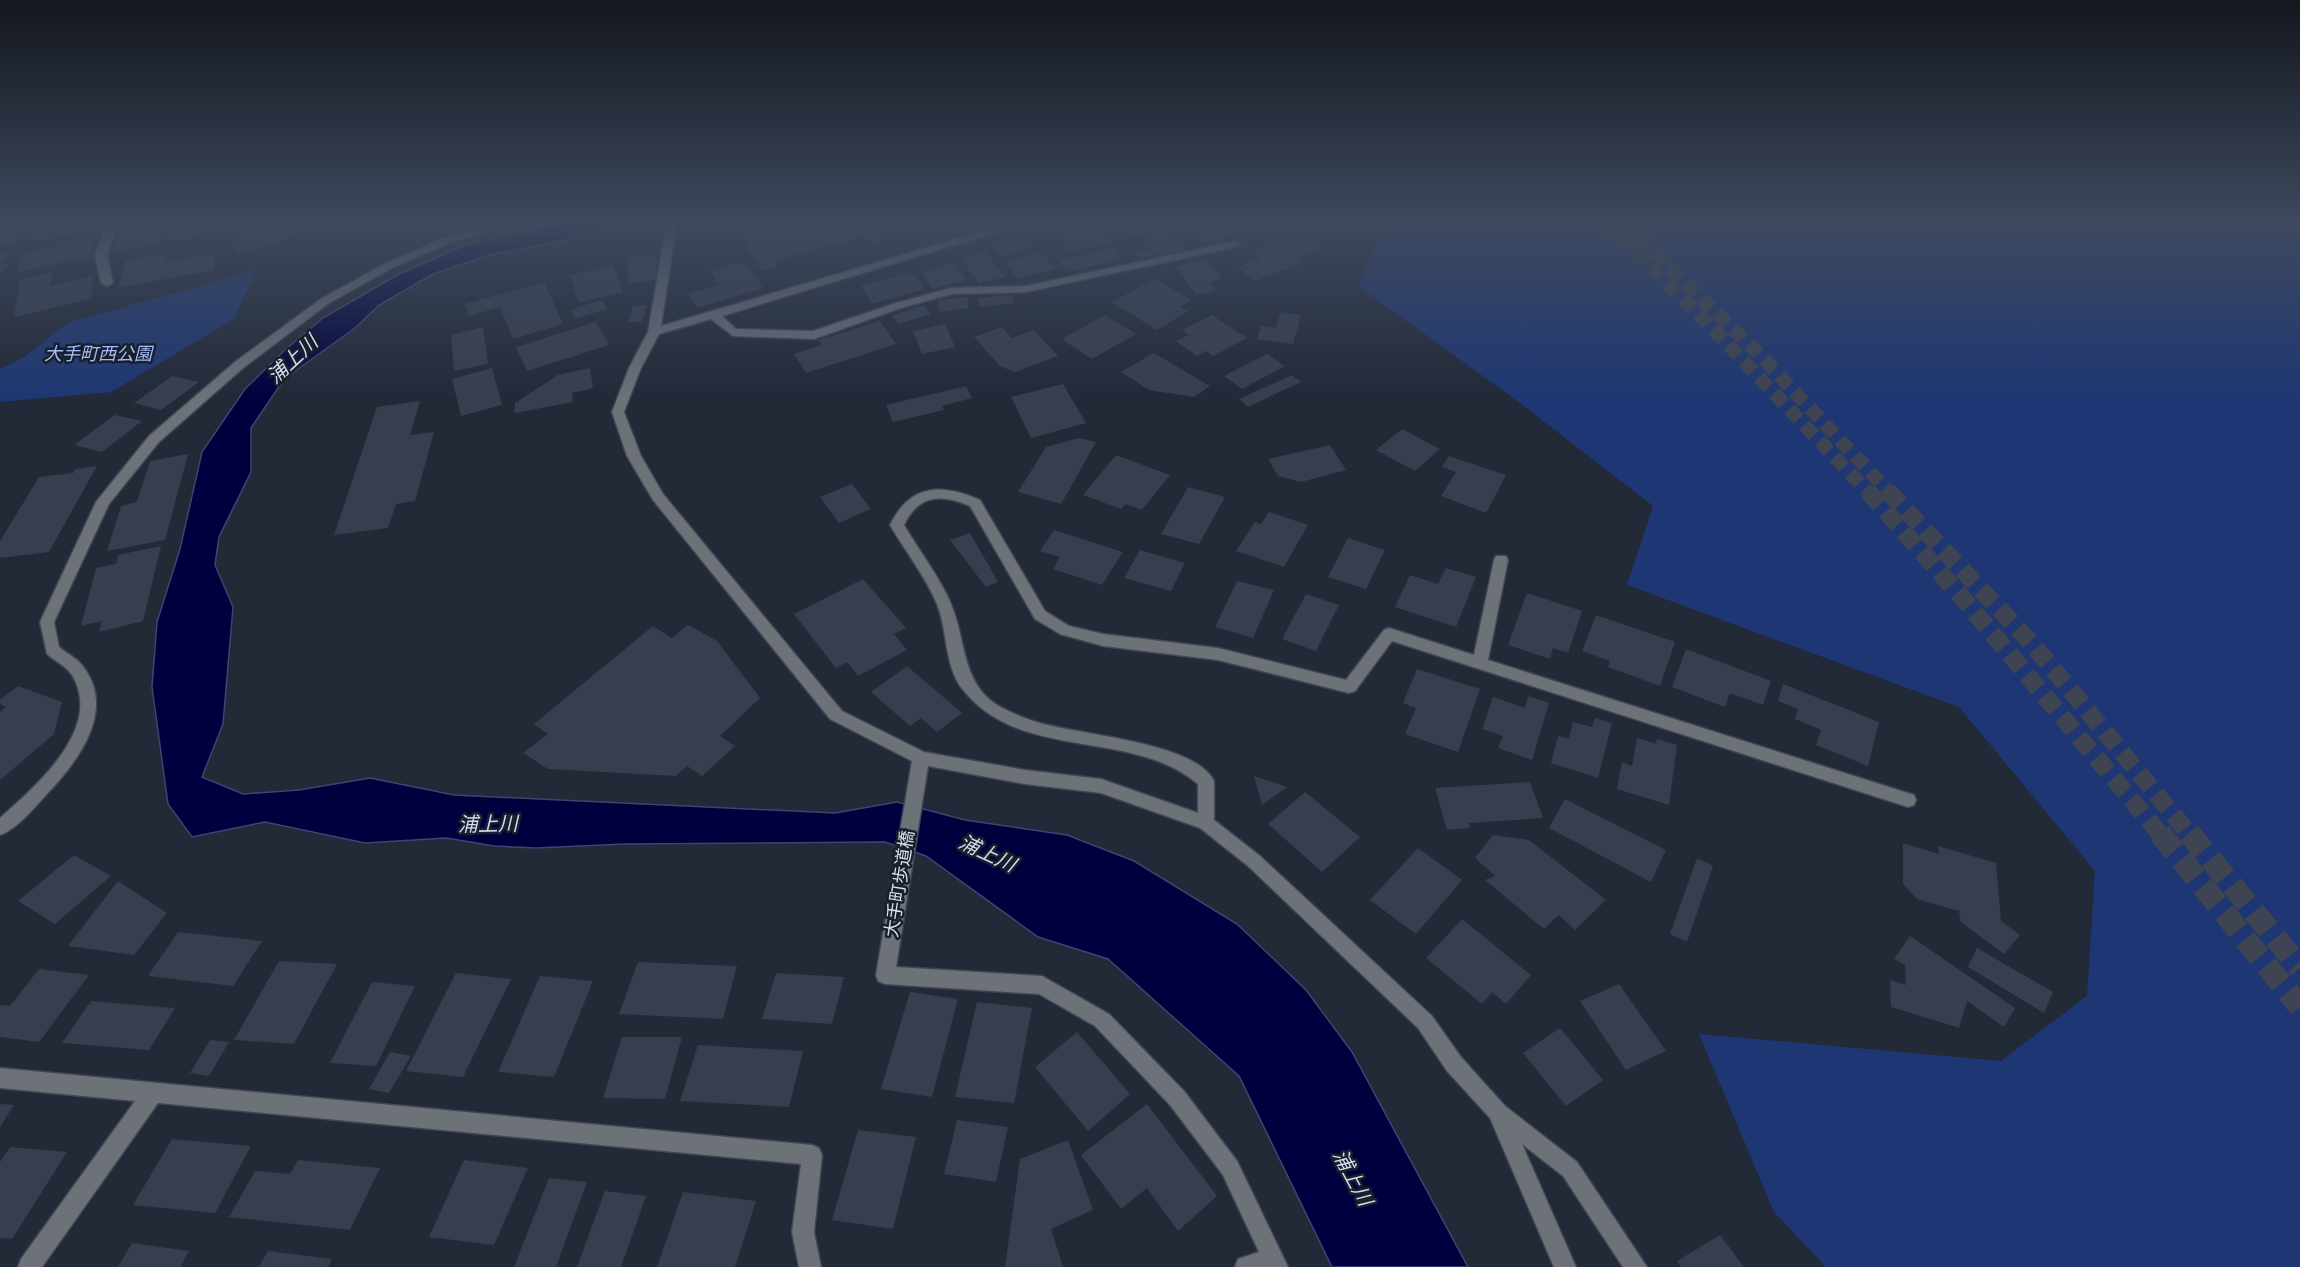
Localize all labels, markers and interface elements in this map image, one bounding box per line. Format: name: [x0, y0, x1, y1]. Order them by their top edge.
water label: 浦上川: [261, 327, 327, 391]
park label: 大手町西公園: [44, 341, 155, 368]
water label: 浦上川: [458, 809, 520, 841]
water label: 浦上川: [953, 828, 1022, 881]
street label: 大手町歩道橋: [878, 829, 922, 939]
water label: 浦上川: [1325, 1144, 1380, 1213]

